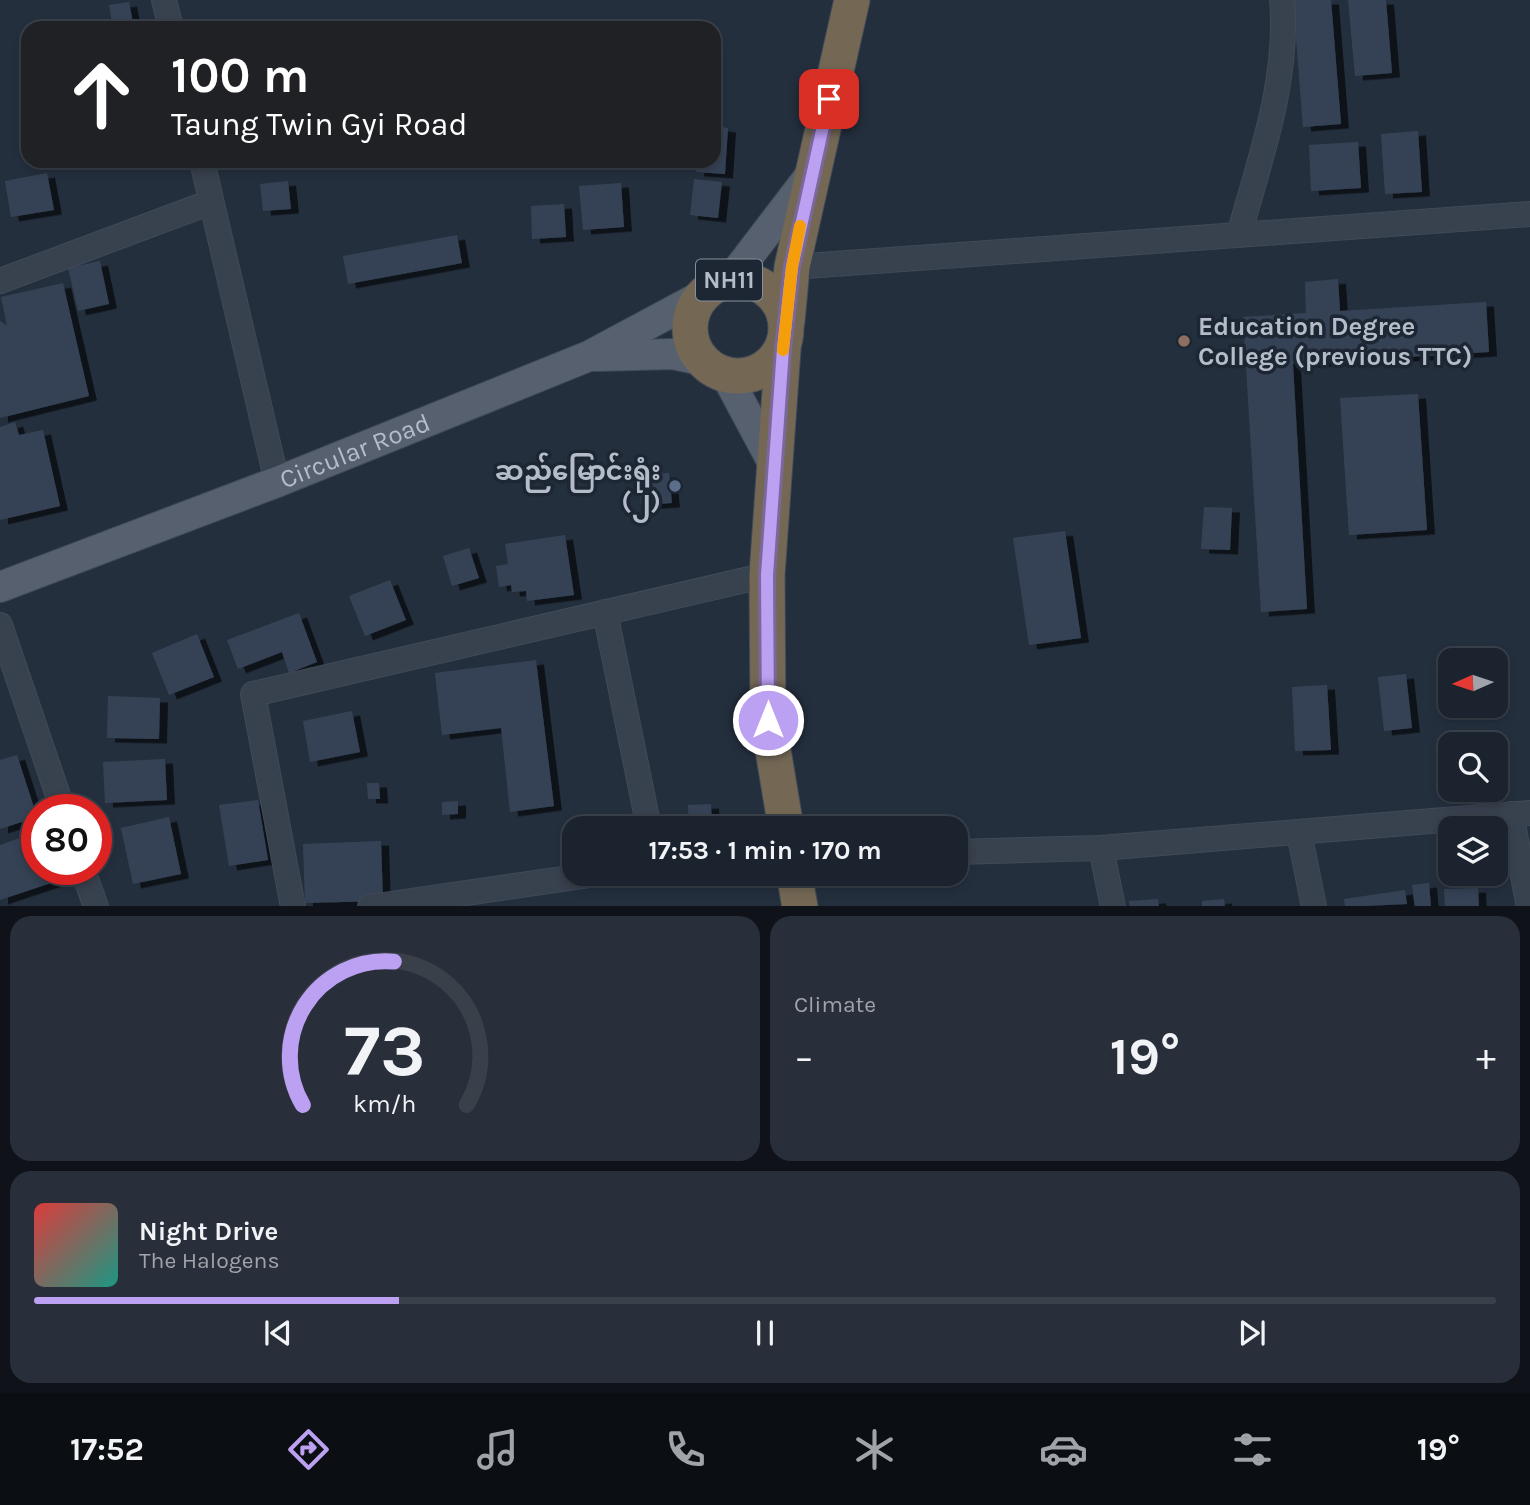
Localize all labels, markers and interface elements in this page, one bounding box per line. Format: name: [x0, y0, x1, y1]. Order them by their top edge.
text: 100 m: [171, 47, 309, 104]
icon: ahead: [56, 49, 147, 140]
pin: [799, 69, 859, 129]
icon: arrive: [810, 80, 848, 118]
text: Taung Twin Gyi Road: [171, 106, 467, 143]
road number: NH11: [696, 260, 762, 300]
place label: Education Degree College (previous TTC): [1198, 311, 1472, 372]
marker: Education Degree College (previous TTC): [1176, 333, 1192, 349]
street label: Circular Road: [275, 407, 435, 495]
place label: ဆည်မြောင်းရုံး (၂): [495, 452, 661, 523]
marker: ဆည်မြောင်းရုံး (၂): [667, 478, 683, 494]
north arrow: [1438, 648, 1508, 718]
map controls: [1438, 648, 1508, 886]
position arrow: [731, 683, 805, 757]
button: search: [1438, 732, 1508, 802]
speed limit sign: 80: [21, 794, 112, 885]
button: layers: [1438, 816, 1508, 886]
text: 17:53 · 1 min · 170 m: [648, 835, 882, 866]
text: Climate: [794, 991, 876, 1018]
text: 73: [344, 1008, 426, 1093]
text: 19°: [1110, 1026, 1180, 1087]
text: −: [794, 1035, 814, 1080]
text: +: [1476, 1035, 1496, 1080]
text: km/h: [353, 1088, 417, 1117]
text: Night Drive: [139, 1216, 278, 1247]
text: The Halogens: [139, 1247, 279, 1274]
icon: previous: [259, 1314, 297, 1352]
icon: pause: [746, 1314, 784, 1352]
icon: next: [1233, 1314, 1271, 1352]
icon: directions: [284, 1425, 333, 1474]
icon: music: [473, 1425, 522, 1474]
icon: phone: [661, 1425, 710, 1474]
icon: climate: [850, 1425, 899, 1474]
icon: car: [1039, 1425, 1088, 1474]
icon: filters: [1228, 1425, 1277, 1474]
text: 17:52: [70, 1431, 144, 1468]
text: 19°: [1417, 1431, 1460, 1468]

